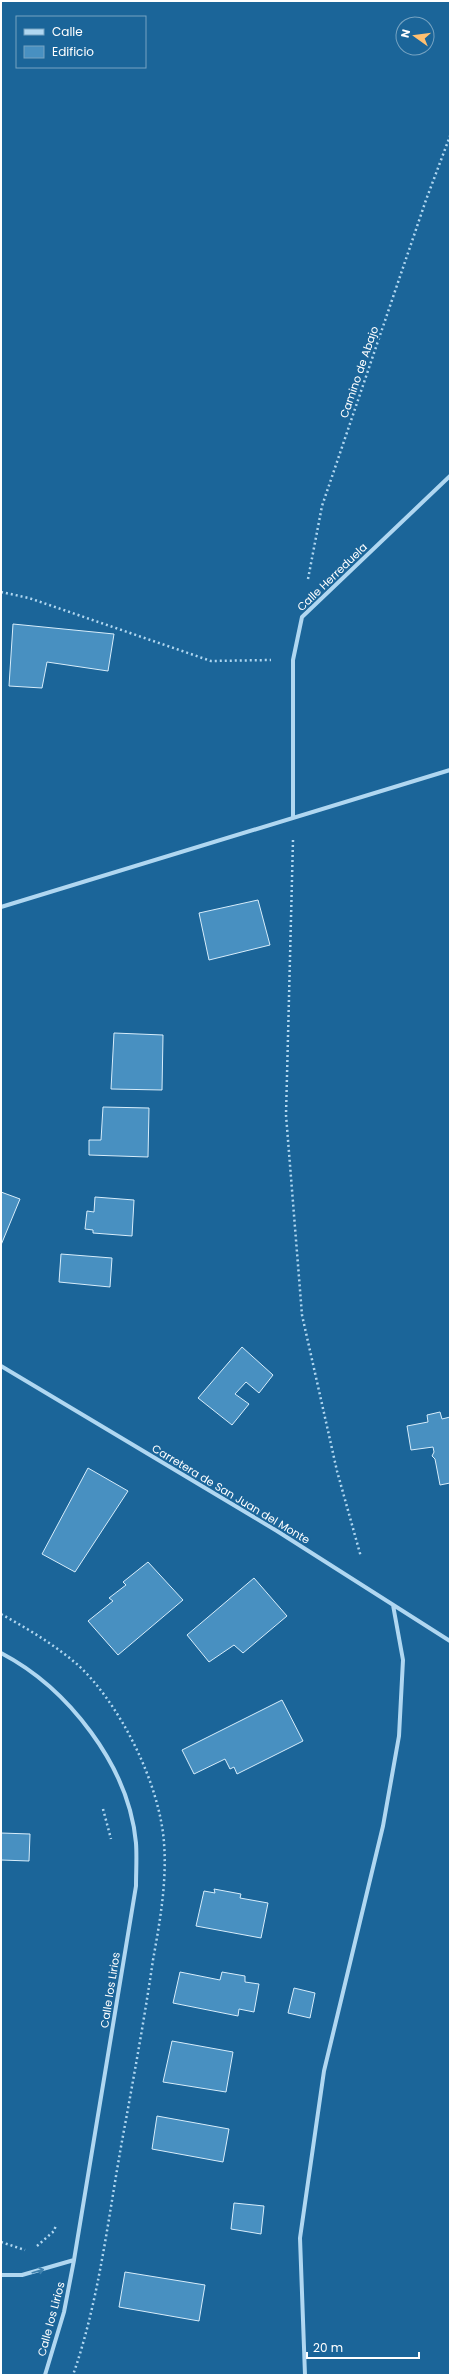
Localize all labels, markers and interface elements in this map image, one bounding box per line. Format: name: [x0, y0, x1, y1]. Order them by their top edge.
legend: [16, 16, 146, 68]
north arrow: [395, 16, 435, 56]
text: Calle: [52, 23, 83, 40]
text: N: [397, 28, 414, 40]
text: Edificio: [52, 43, 94, 60]
street label: Camino de Abajo: [336, 324, 382, 420]
street label: Calle Herreduela: [293, 539, 371, 615]
street label: Carretera de San Juan del Monte: [149, 1440, 313, 1548]
street label: Calle los Lirios: [96, 1951, 124, 2029]
one-way arrow: [31, 2267, 44, 2274]
street label: Calle los Lirios: [33, 2280, 69, 2358]
scale bar: [307, 2334, 419, 2360]
text: 20 m: [313, 2339, 343, 2356]

